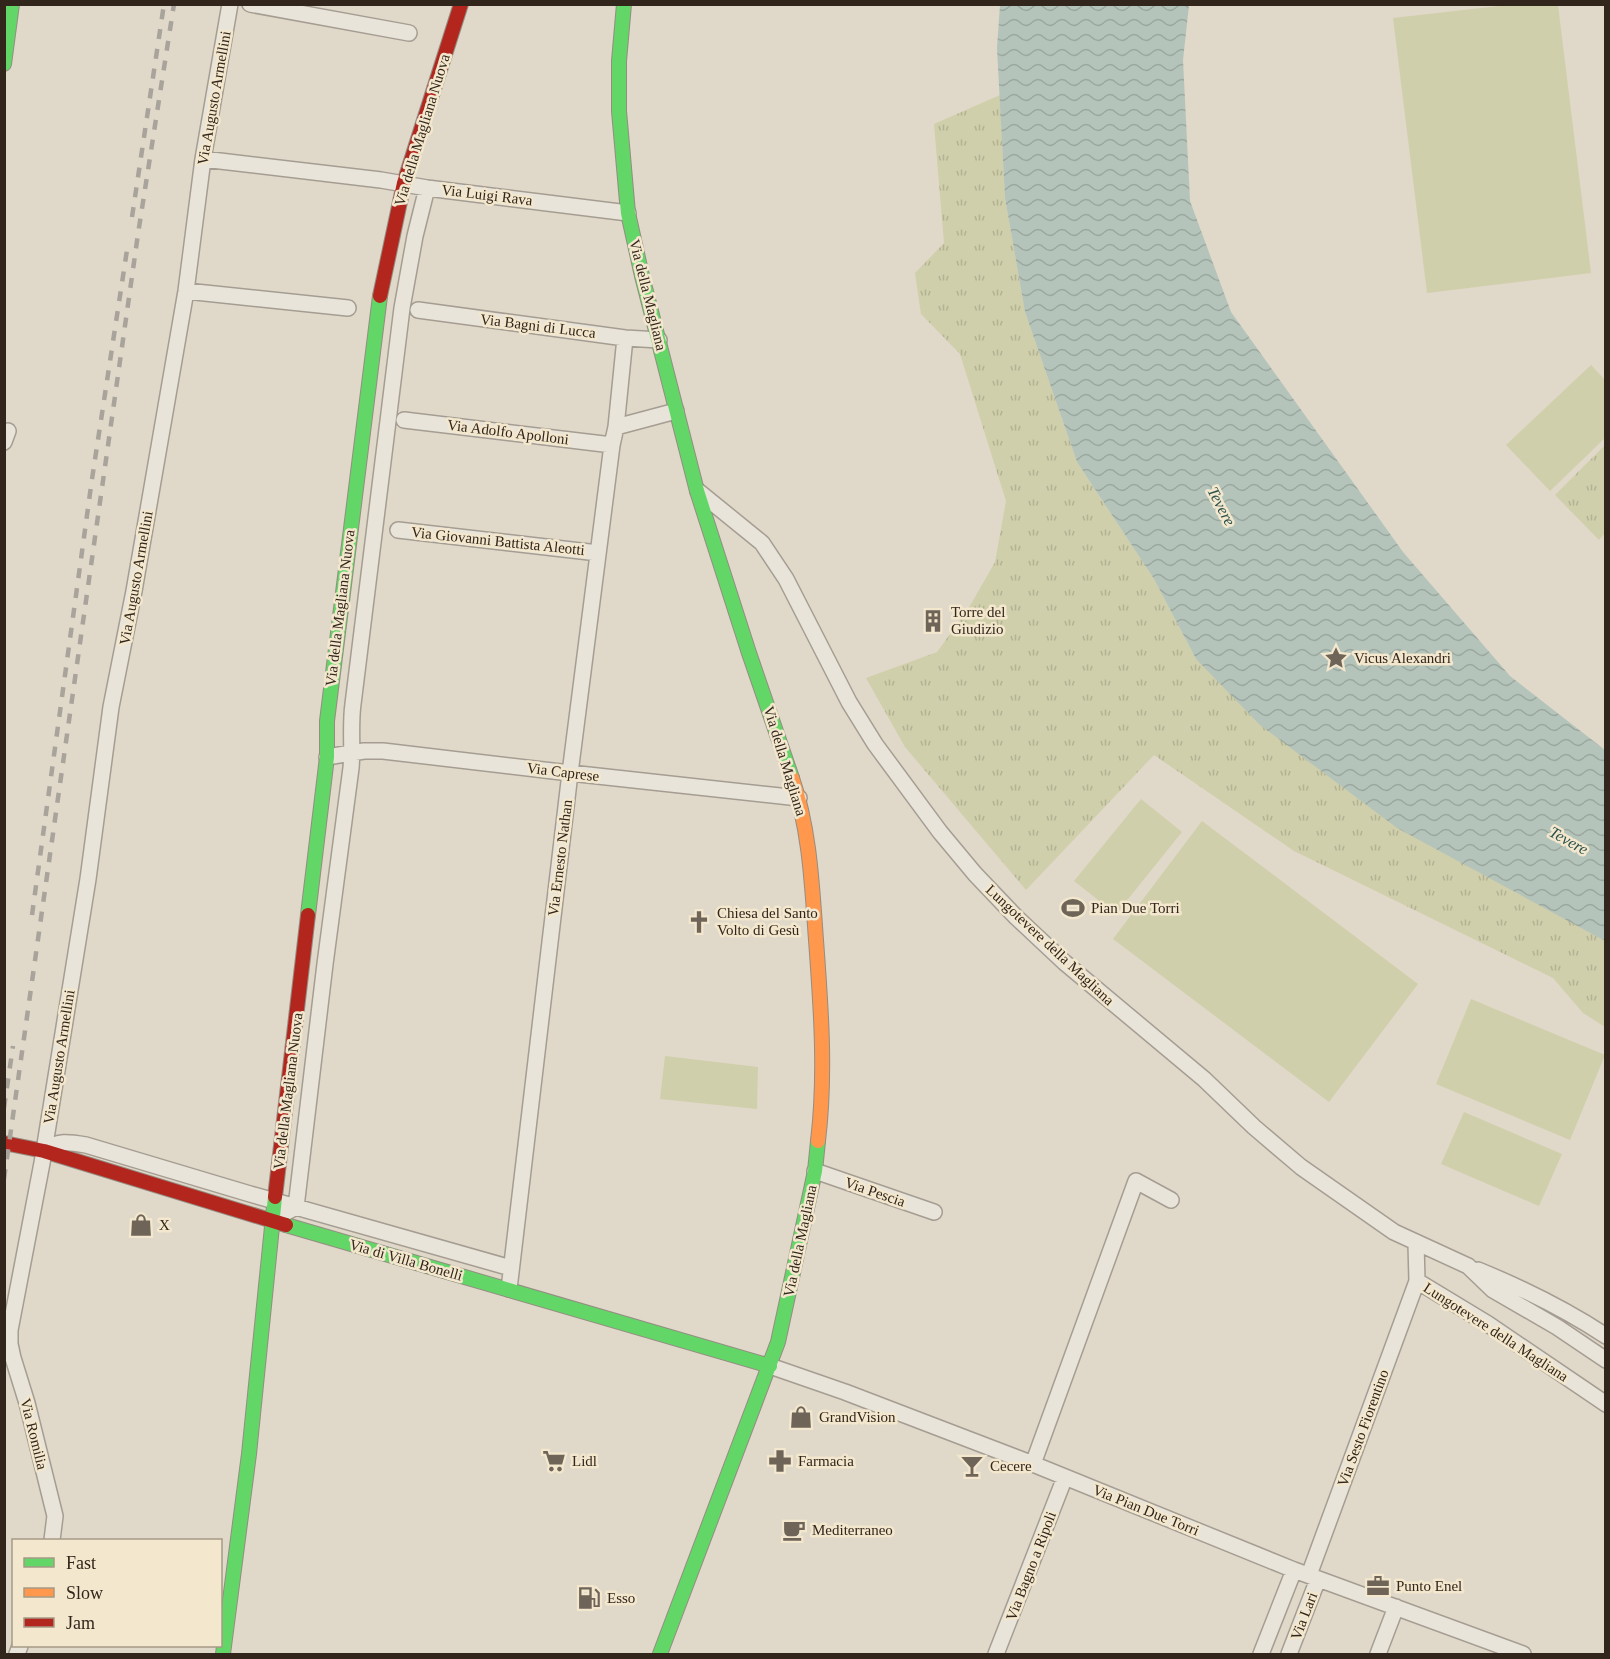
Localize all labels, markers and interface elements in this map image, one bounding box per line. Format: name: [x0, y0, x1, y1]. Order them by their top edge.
street label: Via Augusto Armellini: [194, 30, 234, 166]
street label: Via della Magliana Nuova: [391, 52, 453, 208]
street label: Via Luigi Rava: [441, 181, 534, 209]
street label: Via della Magliana: [626, 238, 670, 353]
street label: Via Bagni di Lucca: [479, 311, 597, 341]
street label: Via Adolfo Apolloni: [446, 417, 570, 447]
water label: Tevere: [1204, 484, 1239, 529]
street label: Via Augusto Armellini: [116, 510, 156, 646]
street label: Via Giovanni Battista Aleotti: [410, 524, 586, 558]
street label: Via della Magliana Nuova: [322, 528, 358, 687]
place label: Torre del Giudizio: [951, 604, 1005, 637]
building icon: Torre del Giudizio: [920, 608, 946, 634]
place icon: Vicus Alexandri: [1323, 645, 1349, 671]
place label: Vicus Alexandri: [1354, 650, 1451, 666]
street label: Via della Magliana: [761, 704, 809, 818]
street label: Via Caprese: [526, 760, 600, 784]
street label: Via Ernesto Nathan: [545, 798, 575, 917]
water label: Tevere: [1547, 823, 1591, 858]
street label: Lungotevere della Magliana: [983, 881, 1118, 1009]
sports icon: Pian Due Torri: [1060, 895, 1086, 921]
place label: Pian Due Torri: [1091, 900, 1180, 916]
place label: Chiesa del Santo Volto di Gesù: [717, 905, 818, 938]
church icon: Chiesa del Santo Volto di Gesù: [686, 909, 712, 935]
street label: Via Augusto Armellini: [40, 989, 78, 1125]
street label: Via della Magliana Nuova: [270, 1011, 306, 1170]
street label: Via Pescia: [843, 1174, 908, 1210]
street label: Via della Magliana: [780, 1183, 820, 1298]
shop icon: X: [128, 1212, 154, 1238]
place label: X: [159, 1217, 170, 1233]
street label: Via di Villa Bonelli: [348, 1236, 464, 1284]
street label: Lungotevere della Magliana: [1421, 1279, 1572, 1385]
street label: Via Sesto Fiorentino: [1334, 1367, 1392, 1489]
street label: Via Romilia: [17, 1397, 51, 1472]
shop icon: GrandVision: [788, 1404, 814, 1430]
place label: GrandVision: [819, 1409, 896, 1425]
supermarket icon: Lidl: [541, 1448, 567, 1474]
pharmacy icon: Farmacia: [767, 1448, 793, 1474]
place label: Lidl: [572, 1453, 597, 1469]
place label: Farmacia: [798, 1453, 854, 1469]
bar icon: Cecere: [959, 1453, 985, 1479]
place label: Cecere: [990, 1458, 1032, 1474]
street label: Via Pian Due Torri: [1091, 1481, 1201, 1539]
street label: Via Bagno a Ripoli: [1003, 1509, 1059, 1623]
cafe icon: Mediterraneo: [781, 1517, 807, 1543]
place label: Mediterraneo: [812, 1522, 893, 1538]
legend: [12, 1539, 222, 1647]
text: Fast: [66, 1553, 96, 1573]
office icon: Punto Enel: [1365, 1573, 1391, 1599]
place label: Punto Enel: [1396, 1578, 1462, 1594]
text: Slow: [66, 1583, 103, 1603]
fuel station icon: Esso: [576, 1585, 602, 1611]
place label: Esso: [607, 1590, 635, 1606]
street label: Via Lari: [1288, 1590, 1320, 1642]
text: Jam: [66, 1613, 95, 1633]

